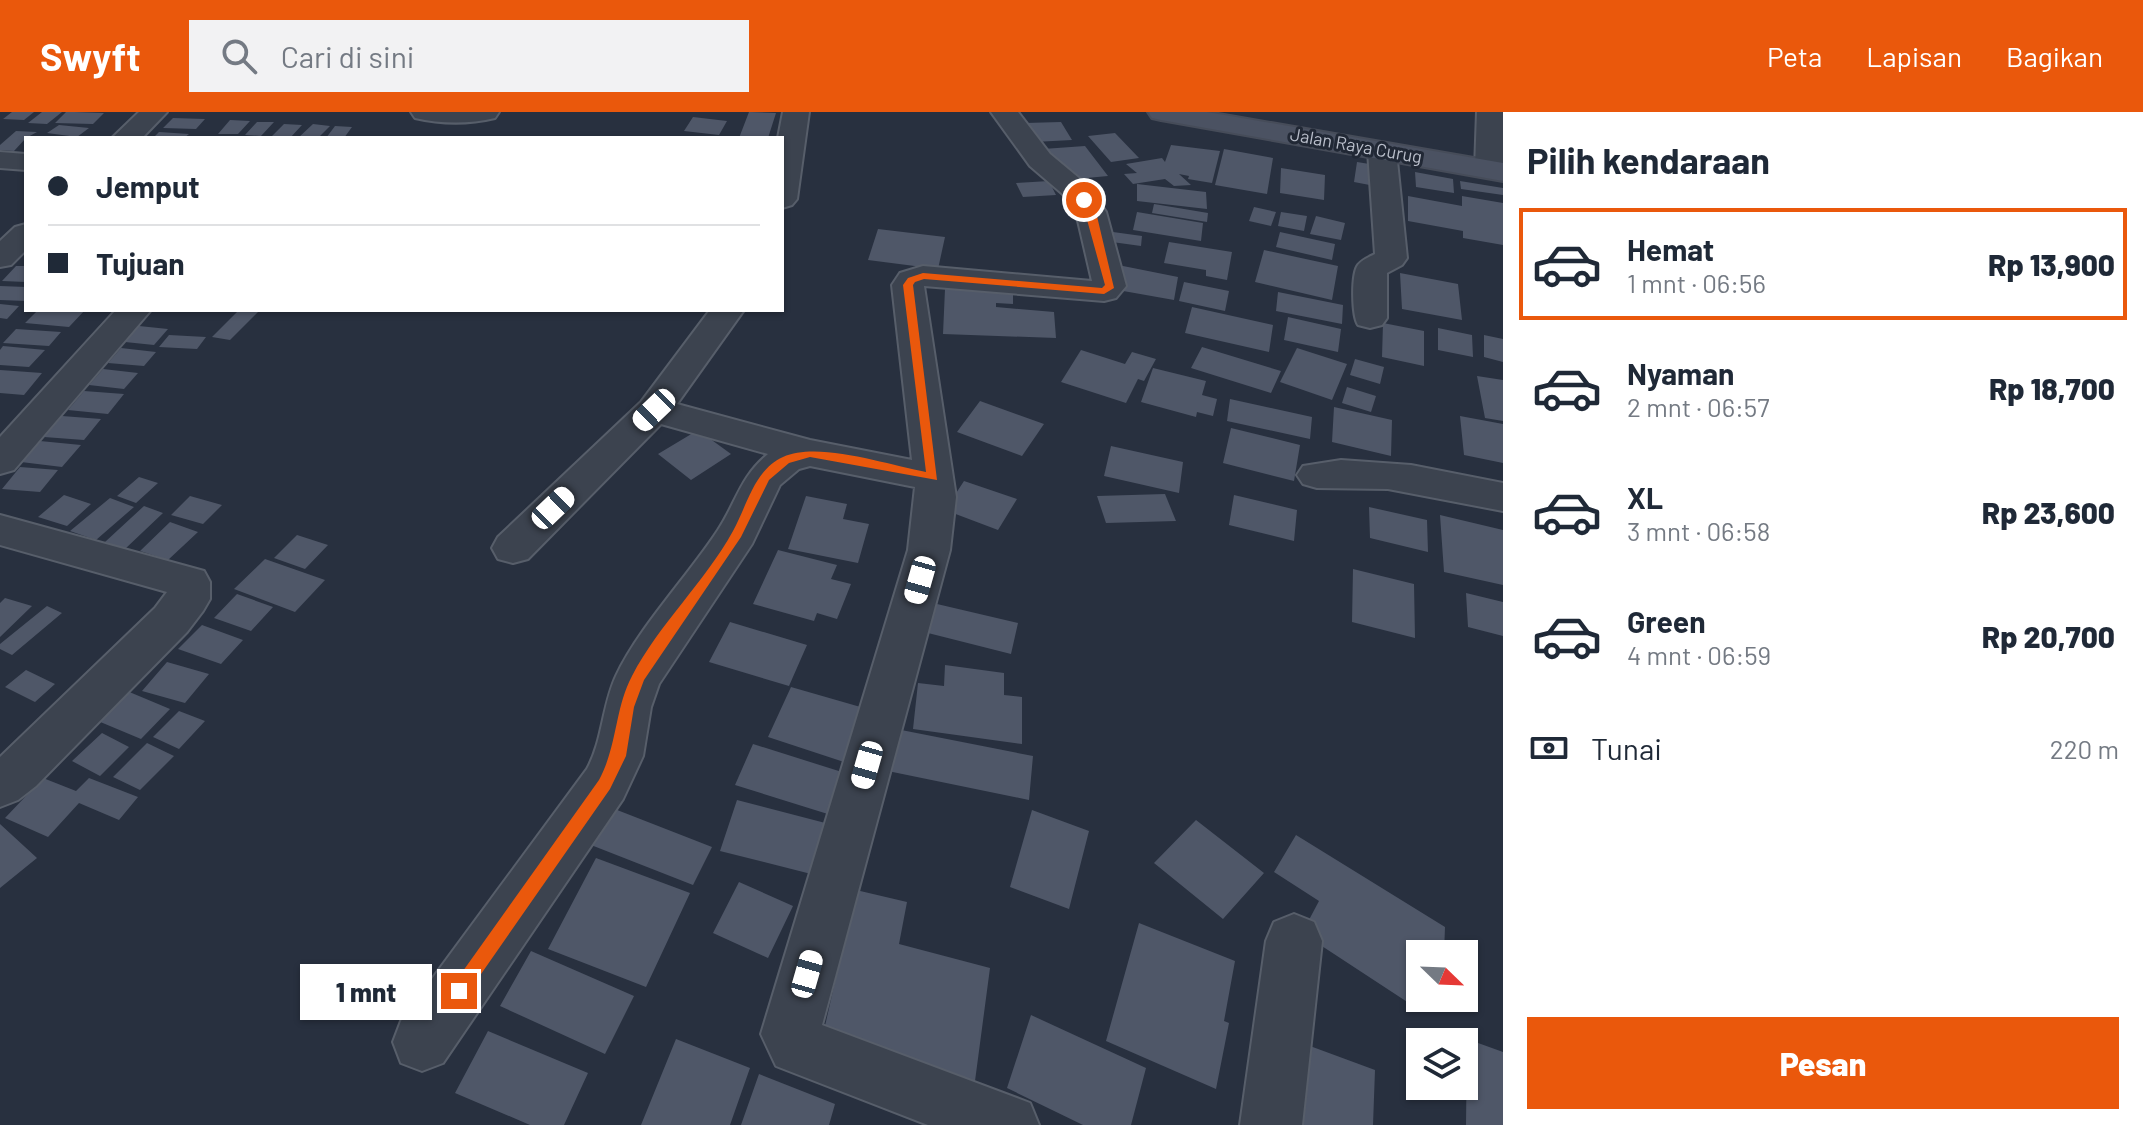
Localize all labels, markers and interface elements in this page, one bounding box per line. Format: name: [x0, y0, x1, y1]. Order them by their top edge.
search box: [189, 20, 749, 92]
text: Swyft: [40, 33, 141, 79]
icon: search: [217, 34, 261, 78]
text: Cari di sini: [281, 38, 415, 74]
text: Peta: [1767, 39, 1822, 73]
text: Lapisan: [1866, 39, 1962, 73]
text: Bagikan: [2006, 39, 2103, 73]
street label: Jalan Raya Curug: [1288, 123, 1424, 167]
text: Pilih kendaraan: [1527, 138, 1770, 181]
text: Jemput: [96, 168, 200, 204]
route start: [1066, 182, 1102, 218]
icon: car: [1531, 228, 1603, 300]
text: Hemat: [1627, 231, 1714, 267]
text: Tujuan: [96, 245, 185, 281]
text: Rp 13,900: [1988, 246, 2115, 282]
text: 1 mnt · 06:56: [1627, 267, 1766, 298]
icon: car: [1531, 352, 1603, 424]
text: Nyaman: [1627, 355, 1734, 391]
text: Rp 18,700: [1989, 370, 2115, 406]
car: [628, 385, 680, 435]
text: 2 mnt · 06:57: [1627, 391, 1770, 422]
icon: car: [1531, 476, 1603, 548]
text: XL: [1627, 479, 1663, 515]
car: [527, 483, 579, 533]
text: Rp 23,600: [1982, 494, 2115, 530]
text: 3 mnt · 06:58: [1627, 515, 1770, 546]
car: [902, 554, 938, 606]
icon: car: [1531, 600, 1603, 672]
text: Green: [1627, 603, 1706, 639]
text: Rp 20,700: [1982, 618, 2115, 654]
text: 4 mnt · 06:59: [1627, 639, 1771, 670]
icon: cash: [1527, 726, 1571, 770]
text: Tunai: [1591, 730, 1662, 766]
text: 220 m: [2050, 733, 2119, 764]
car: [849, 739, 885, 791]
north arrow: [1406, 940, 1478, 1012]
map controls: [1406, 940, 1478, 1100]
car: [789, 948, 825, 1000]
callout: 1 mnt: [299, 963, 431, 1019]
route end: [441, 973, 477, 1009]
text: 1 mnt: [336, 976, 396, 1007]
button: Pesan: [1527, 1017, 2119, 1109]
button: layers: [1406, 1028, 1478, 1100]

